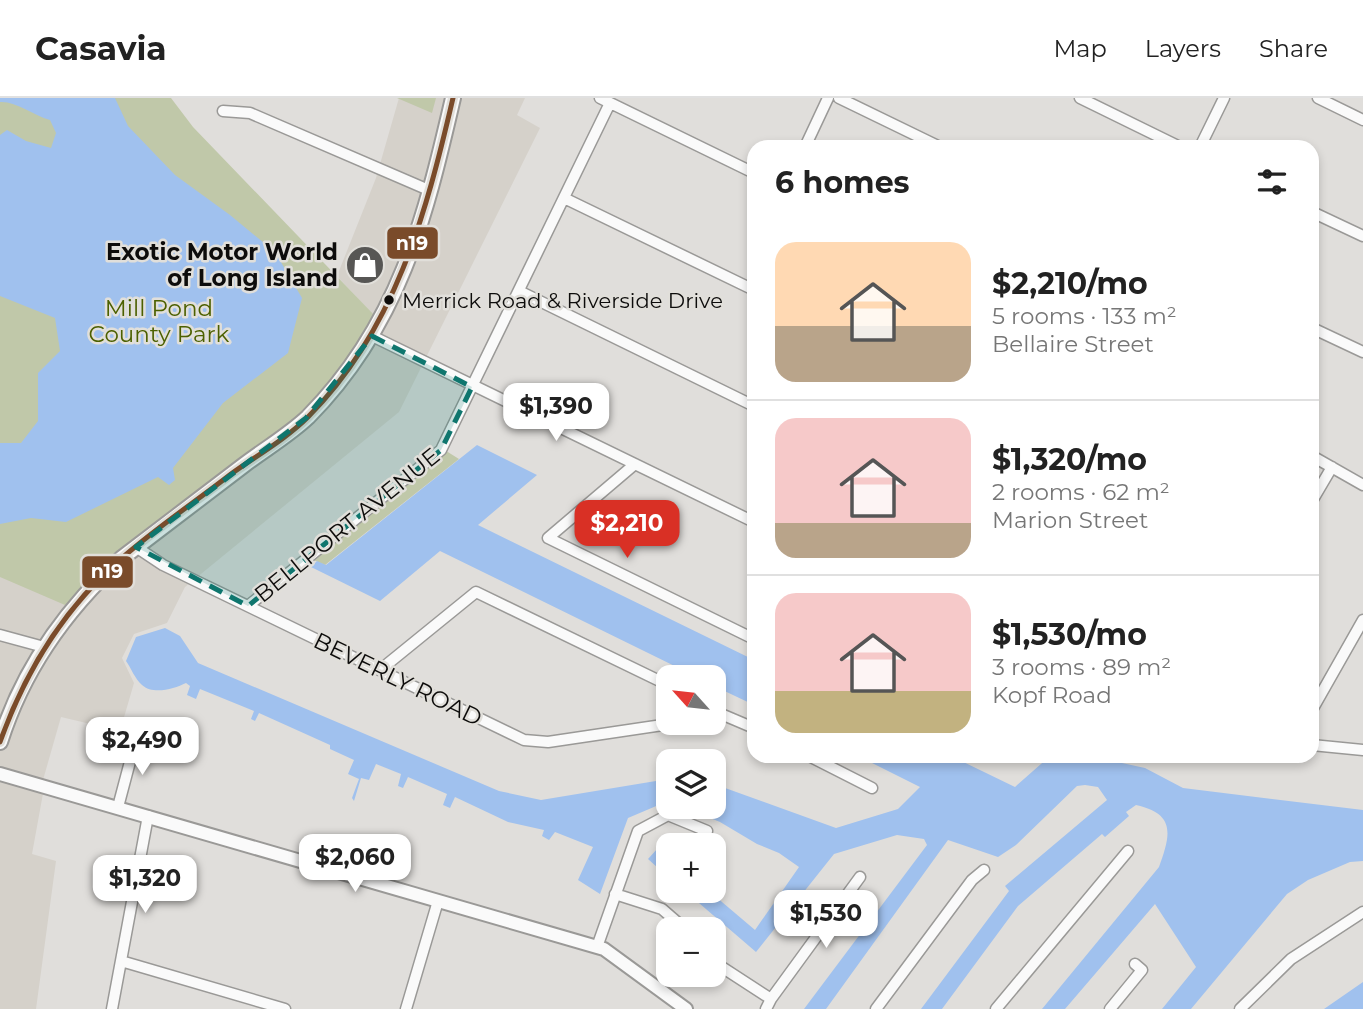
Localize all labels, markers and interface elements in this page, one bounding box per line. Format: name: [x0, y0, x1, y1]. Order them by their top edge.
text: Casavia: [35, 28, 167, 68]
text: Map: [1053, 34, 1107, 63]
text: Layers: [1145, 34, 1221, 63]
text: Share: [1259, 34, 1328, 63]
icon: filters: [1253, 163, 1291, 201]
text: 6 homes: [775, 164, 910, 201]
line badge: n19: [386, 226, 439, 260]
text: n19: [396, 232, 428, 255]
place label: Exotic Motor World of Long Island: [106, 238, 338, 292]
shop icon: Exotic Motor World of Long Island: [344, 244, 386, 286]
text: $2,210/mo: [992, 265, 1148, 302]
icon: home: [831, 270, 915, 354]
place label: Merrick Road & Riverside Drive: [402, 288, 723, 313]
marker: Merrick Road & Riverside Drive: [382, 293, 396, 307]
park label: Mill Pond County Park: [89, 294, 230, 348]
text: 5 rooms · 133 m²: [992, 302, 1177, 330]
text: Bellaire Street: [992, 330, 1154, 358]
pin: $1,390: [499, 384, 613, 443]
text: $1,390: [519, 392, 593, 420]
text: $1,320/mo: [992, 441, 1147, 478]
street label: BELLPORT AVENUE: [249, 442, 445, 608]
icon: home: [831, 446, 915, 530]
text: 2 rooms · 62 m²: [992, 478, 1170, 506]
pin: $2,210: [570, 500, 684, 560]
text: Marion Street: [992, 506, 1148, 534]
text: $2,210: [591, 509, 663, 537]
line badge: n19: [81, 555, 134, 589]
text: n19: [91, 560, 123, 583]
text: $1,530/mo: [992, 616, 1147, 653]
icon: home: [831, 621, 915, 705]
street label: BEVERLY ROAD: [309, 626, 487, 732]
text: 3 rooms · 89 m²: [992, 653, 1171, 681]
north arrow: [656, 665, 726, 735]
map controls: [656, 665, 726, 987]
text: Kopf Road: [992, 681, 1112, 709]
pin: $2,490: [85, 718, 199, 777]
text: $2,490: [102, 726, 182, 754]
button: layers: [656, 749, 726, 819]
button: +: [656, 833, 726, 903]
pin: $2,060: [298, 834, 412, 894]
text: $2,060: [315, 843, 395, 871]
pin: $1,320: [88, 856, 202, 915]
text: $1,320: [109, 864, 181, 892]
pin: $1,530: [769, 890, 883, 950]
text: $1,530: [790, 899, 862, 927]
button: −: [656, 917, 726, 987]

